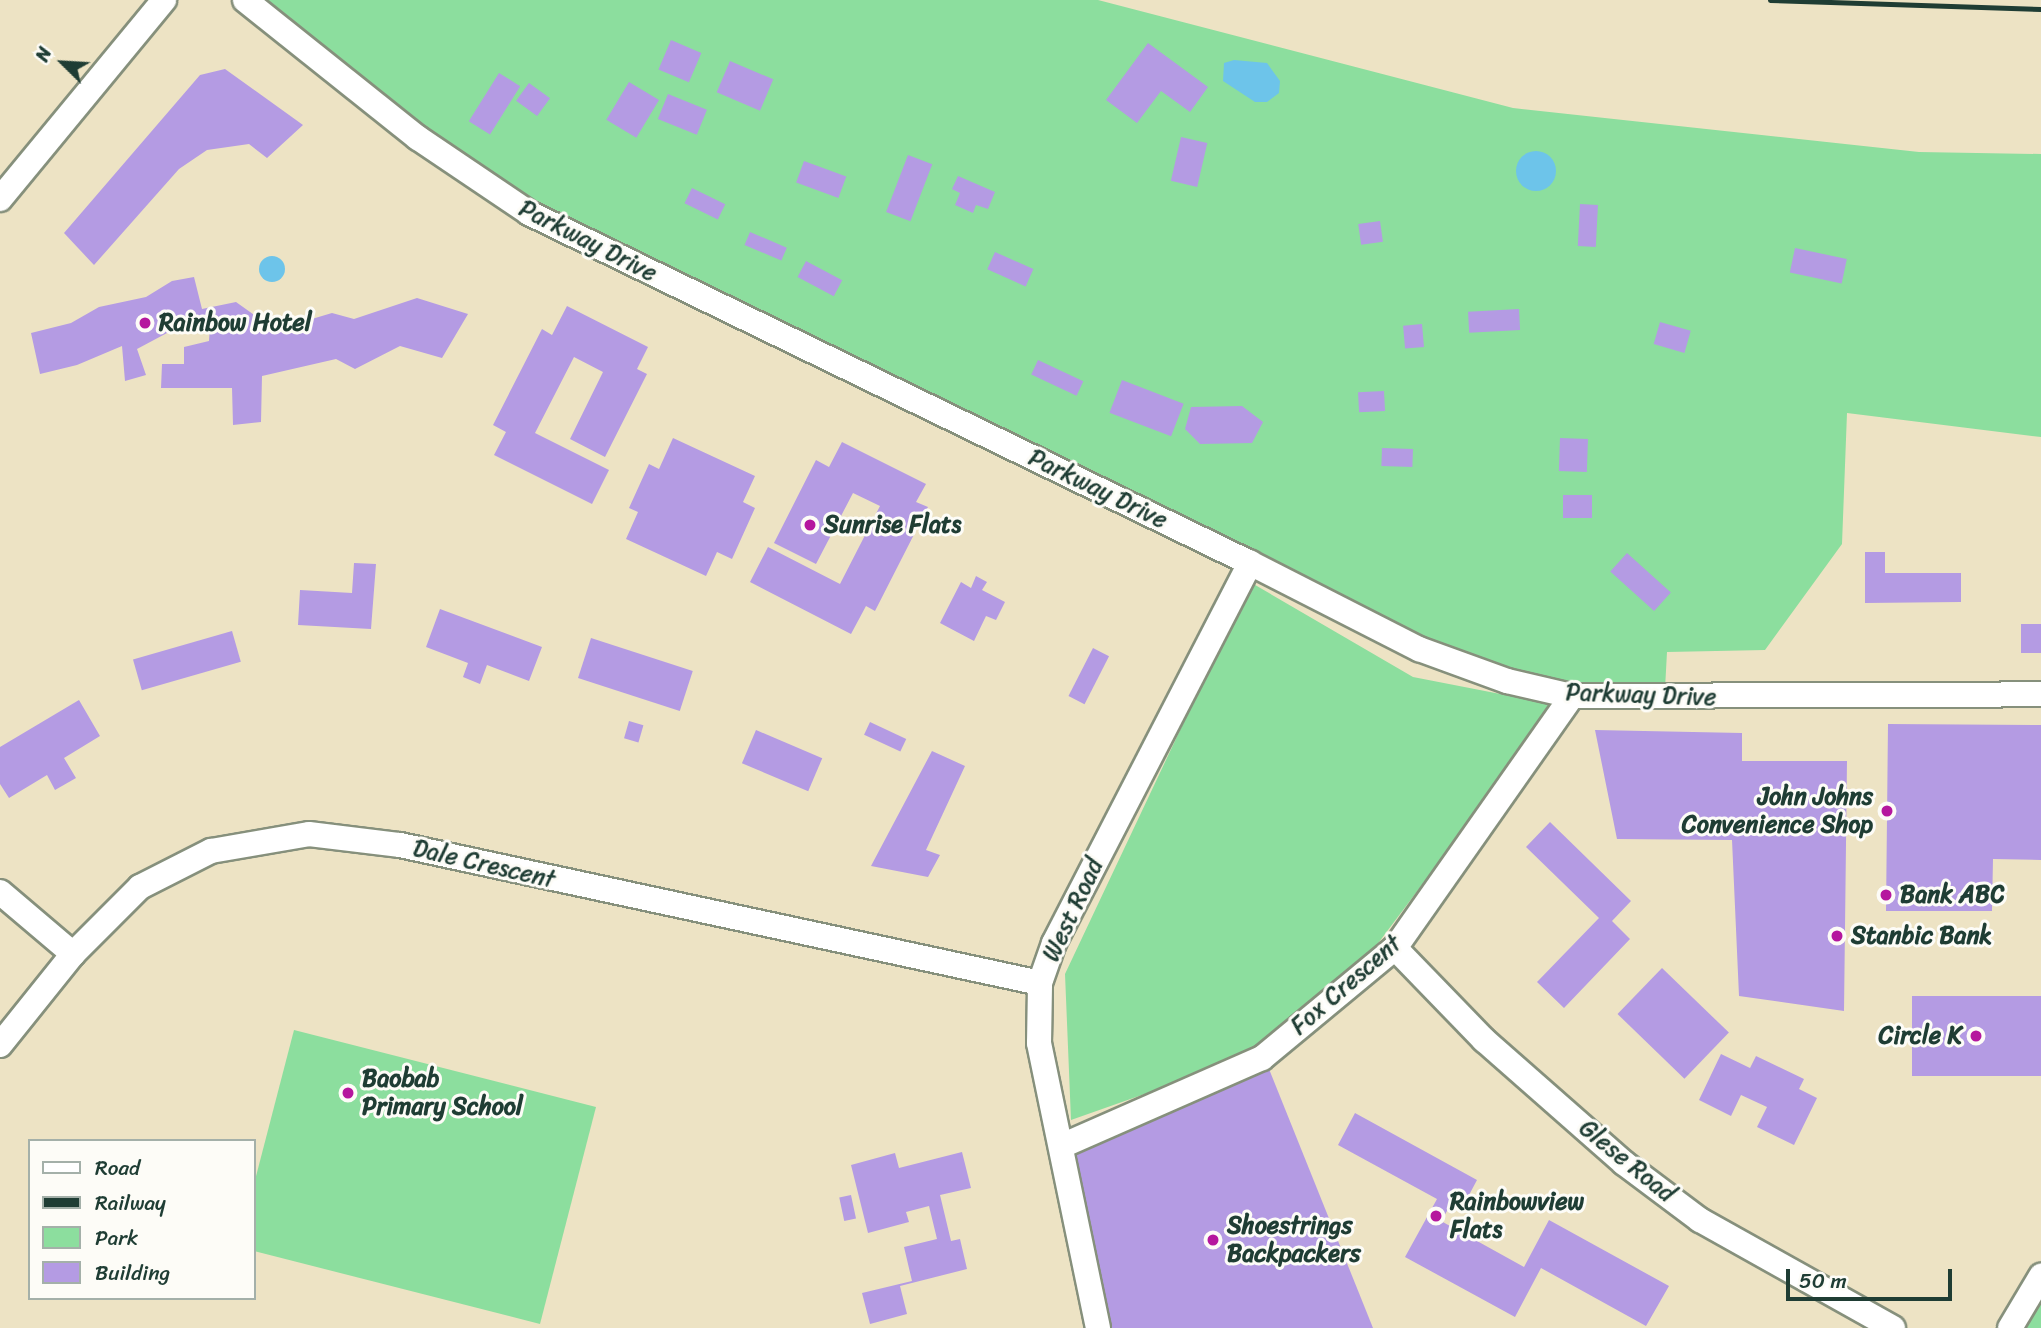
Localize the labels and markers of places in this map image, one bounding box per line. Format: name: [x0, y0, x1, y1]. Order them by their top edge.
place label: Rainbow Hotel: [159, 309, 312, 337]
marker: Rainbow Hotel: [137, 315, 153, 331]
place label: Sunrise Flats: [824, 511, 961, 539]
marker: Sunrise Flats: [802, 517, 818, 533]
place label: John Johns Convenience Shop: [1681, 783, 1873, 839]
marker: John Johns Convenience Shop: [1879, 803, 1895, 819]
place label: Bank ABC: [1900, 881, 2005, 909]
marker: Bank ABC: [1878, 887, 1894, 903]
place label: Stanbic Bank: [1851, 922, 1992, 950]
marker: Stanbic Bank: [1829, 928, 1845, 944]
place label: Circle K: [1879, 1022, 1962, 1050]
marker: Circle K: [1968, 1028, 1984, 1044]
place label: Baobab Primary School: [362, 1065, 523, 1121]
marker: Baobab Primary School: [340, 1085, 356, 1101]
place label: Rainbowview Flats: [1450, 1188, 1584, 1244]
marker: Rainbowview Flats: [1428, 1208, 1444, 1224]
place label: Shoestrings Backpackers: [1227, 1212, 1361, 1268]
marker: Shoestrings Backpackers: [1205, 1232, 1221, 1248]

